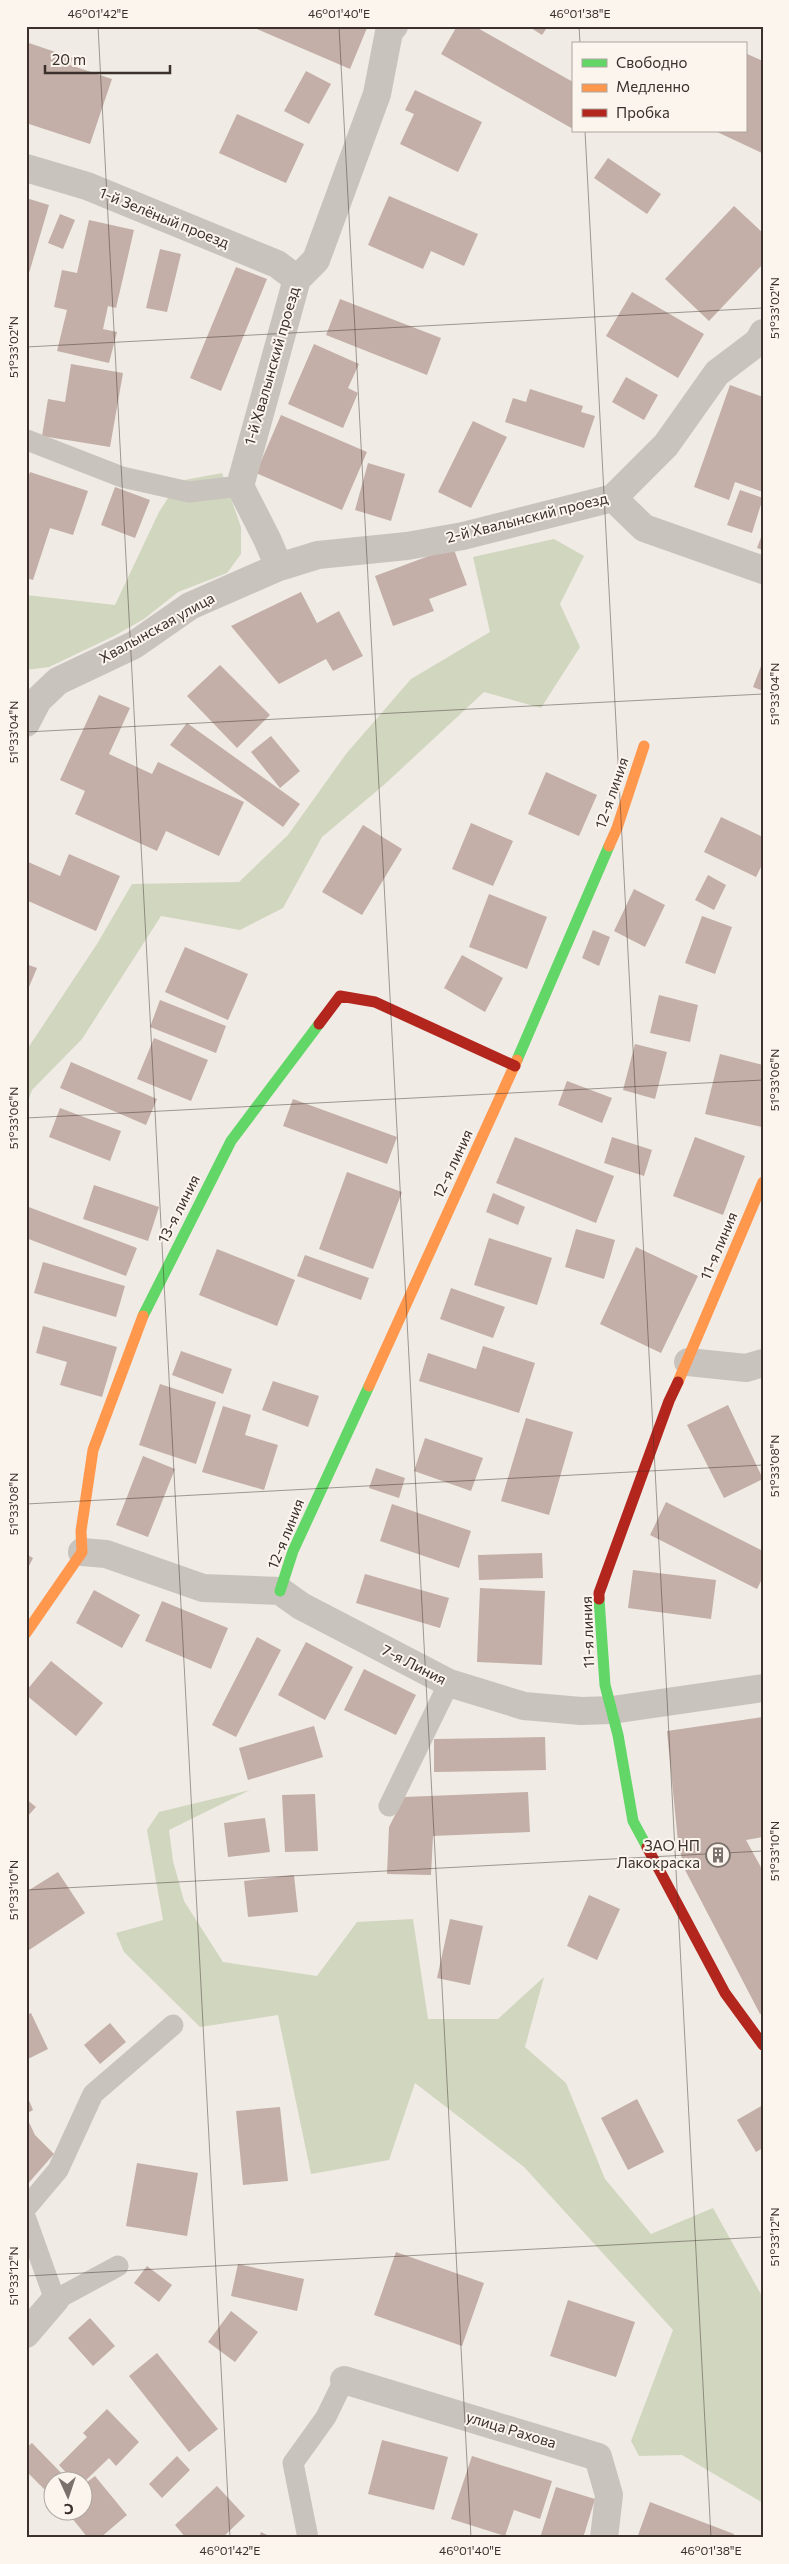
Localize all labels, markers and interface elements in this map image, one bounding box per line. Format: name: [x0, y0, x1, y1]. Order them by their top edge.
text: 46°01'42"E: [68, 6, 128, 20]
text: 46°01'40"E: [308, 6, 370, 20]
text: 46°01'38"E: [549, 6, 611, 20]
scale bar: [45, 42, 170, 74]
legend: [572, 42, 746, 132]
text: 20 m: [52, 50, 86, 68]
text: Свободно: [616, 53, 687, 71]
text: Медленно: [616, 77, 690, 95]
text: Пробка: [616, 103, 670, 121]
street label: 1-й Зелёный проезд: [97, 183, 232, 251]
text: 51°33'02"N: [767, 277, 781, 339]
street label: 1-й Хвалынский проезд: [240, 284, 302, 447]
text: 51°33'02"N: [6, 316, 20, 378]
street label: 2-й Хвалынский проезд: [444, 488, 610, 546]
street label: Хвалынская улица: [96, 588, 217, 666]
text: 51°33'04"N: [767, 663, 781, 725]
text: 51°33'04"N: [6, 701, 20, 763]
street label: 12-я линия: [590, 755, 632, 831]
text: 51°33'06"N: [767, 1049, 781, 1111]
text: 51°33'06"N: [6, 1087, 20, 1149]
street label: 12-я линия: [428, 1126, 476, 1201]
street label: 13-я линия: [153, 1171, 203, 1246]
street label: 11-я линия: [696, 1209, 740, 1282]
text: 51°33'08"N: [767, 1435, 781, 1497]
text: 51°33'08"N: [6, 1473, 20, 1535]
street label: 12-я линия: [263, 1496, 307, 1571]
street label: 11-я линия: [577, 1596, 597, 1668]
street label: 7-я Линия: [379, 1640, 450, 1688]
text: 51°33'10"N: [767, 1821, 781, 1881]
place label: ЗАО НП Лакокраска: [617, 1836, 700, 1871]
building icon: ЗАО НП Лакокраска: [705, 1842, 731, 1868]
text: 51°33'10"N: [6, 1860, 20, 1920]
text: 51°33'12"N: [767, 2207, 781, 2267]
text: 51°33'12"N: [6, 2246, 20, 2306]
street label: улица Рахова: [464, 2407, 559, 2451]
north arrow: [42, 2472, 92, 2522]
text: С: [63, 2501, 74, 2518]
text: 46°01'42"E: [200, 2543, 260, 2557]
text: 46°01'40"E: [439, 2543, 501, 2557]
text: 46°01'38"E: [680, 2543, 742, 2557]

